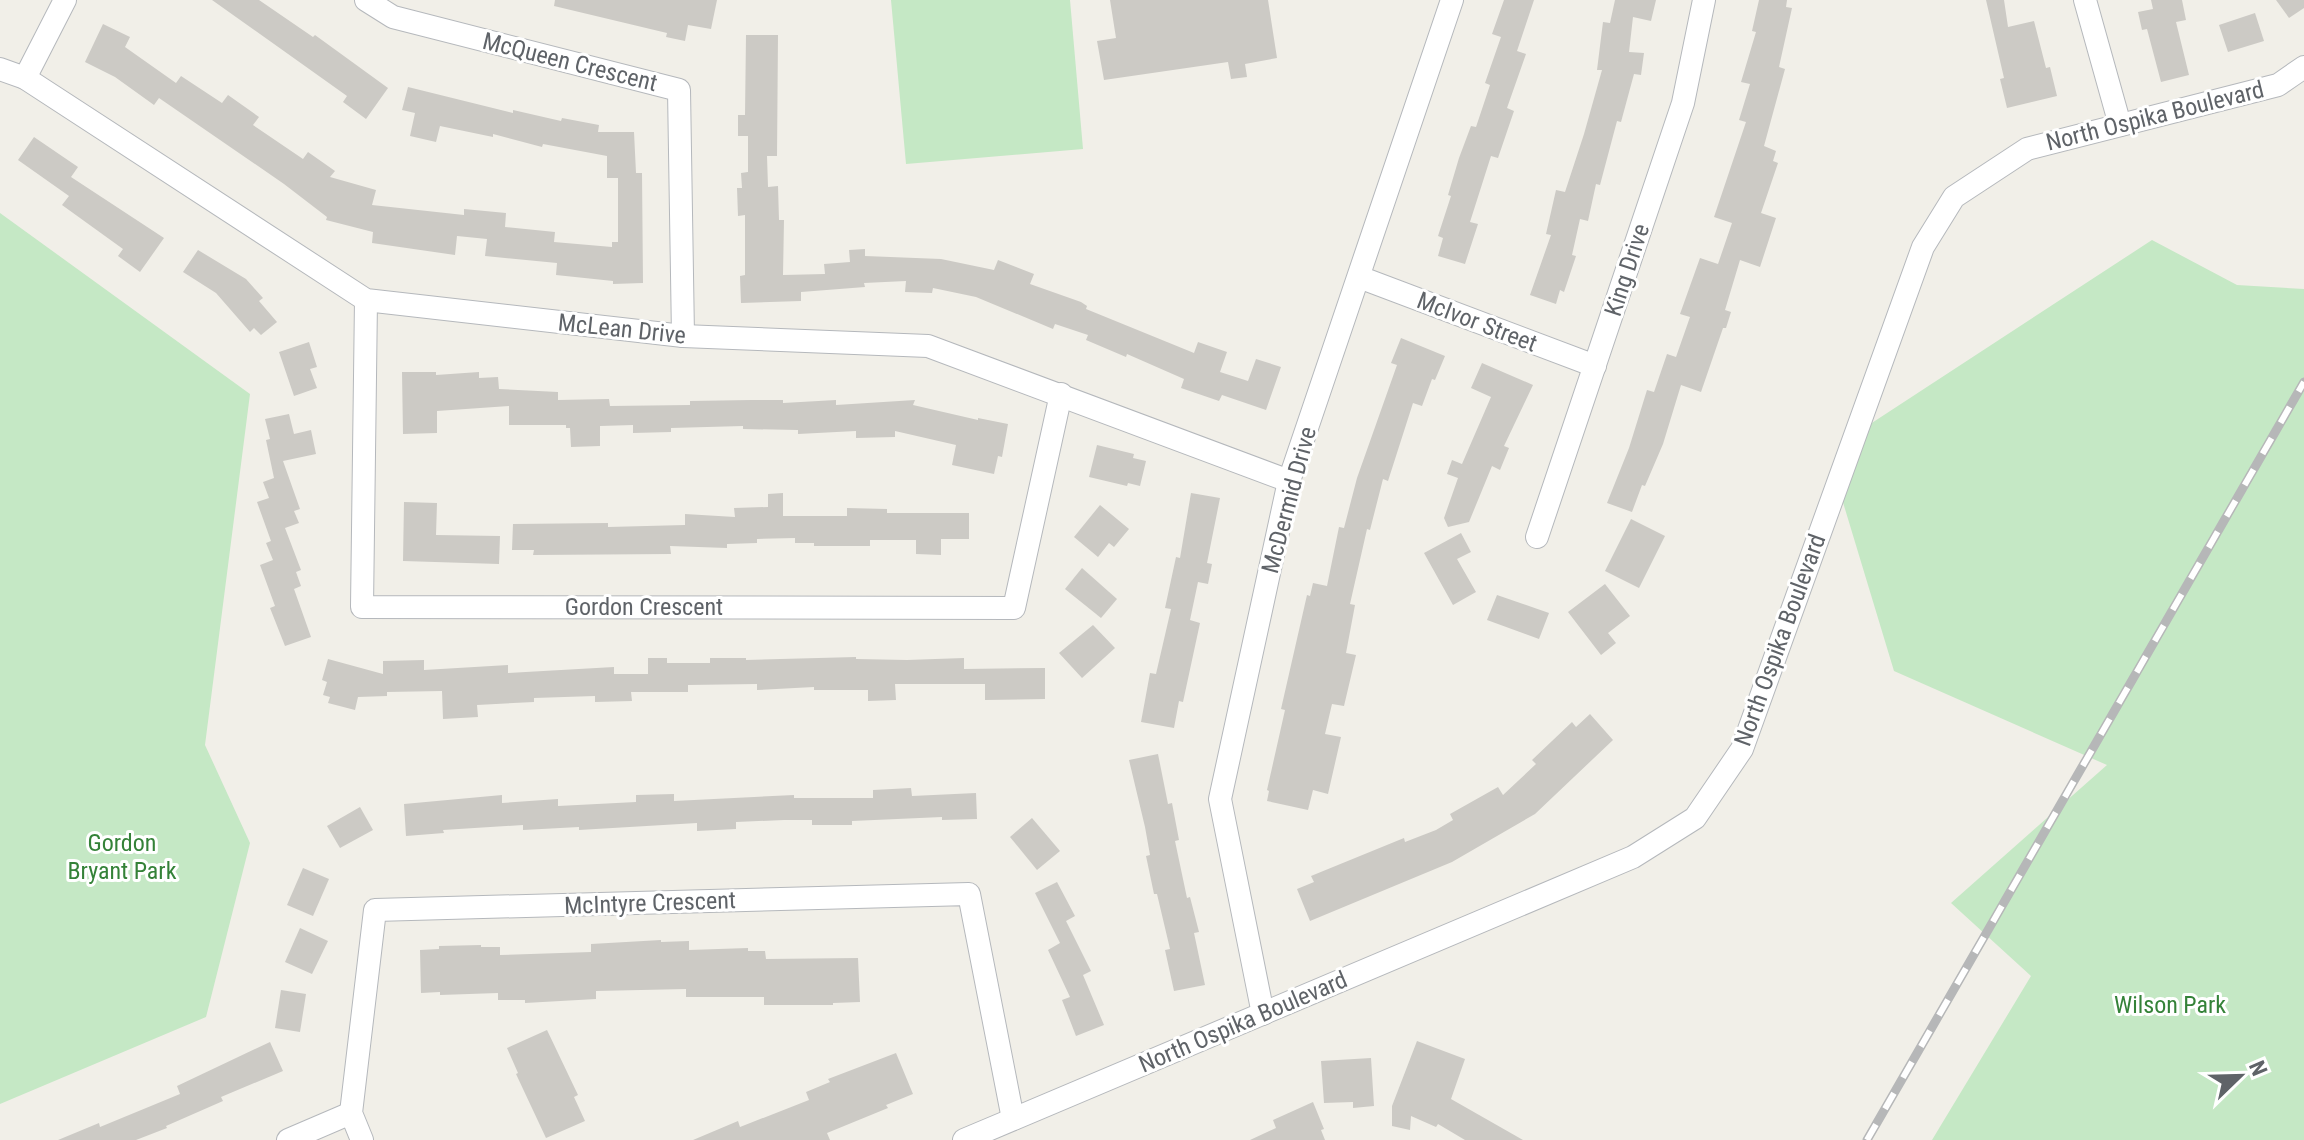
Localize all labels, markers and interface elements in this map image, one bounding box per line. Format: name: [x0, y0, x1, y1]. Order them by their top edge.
street label: McQueen Crescent: [480, 27, 660, 97]
street label: North Ospika Boulevard: [2043, 75, 2267, 157]
street label: King Drive: [1599, 220, 1655, 320]
street label: McIvor Street: [1413, 286, 1541, 358]
street label: McLean Drive: [557, 308, 687, 350]
street label: McDermid Drive: [1256, 424, 1322, 576]
street label: North Ospika Boulevard: [1729, 530, 1831, 750]
street label: Gordon Crescent: [565, 593, 723, 621]
park label: Gordon Bryant Park: [68, 829, 177, 885]
street label: McIntyre Crescent: [564, 886, 736, 920]
street label: North Ospika Boulevard: [1135, 965, 1351, 1079]
park label: Wilson Park: [2114, 991, 2226, 1019]
north arrow: [2200, 1036, 2280, 1116]
text: N: [2244, 1057, 2272, 1079]

